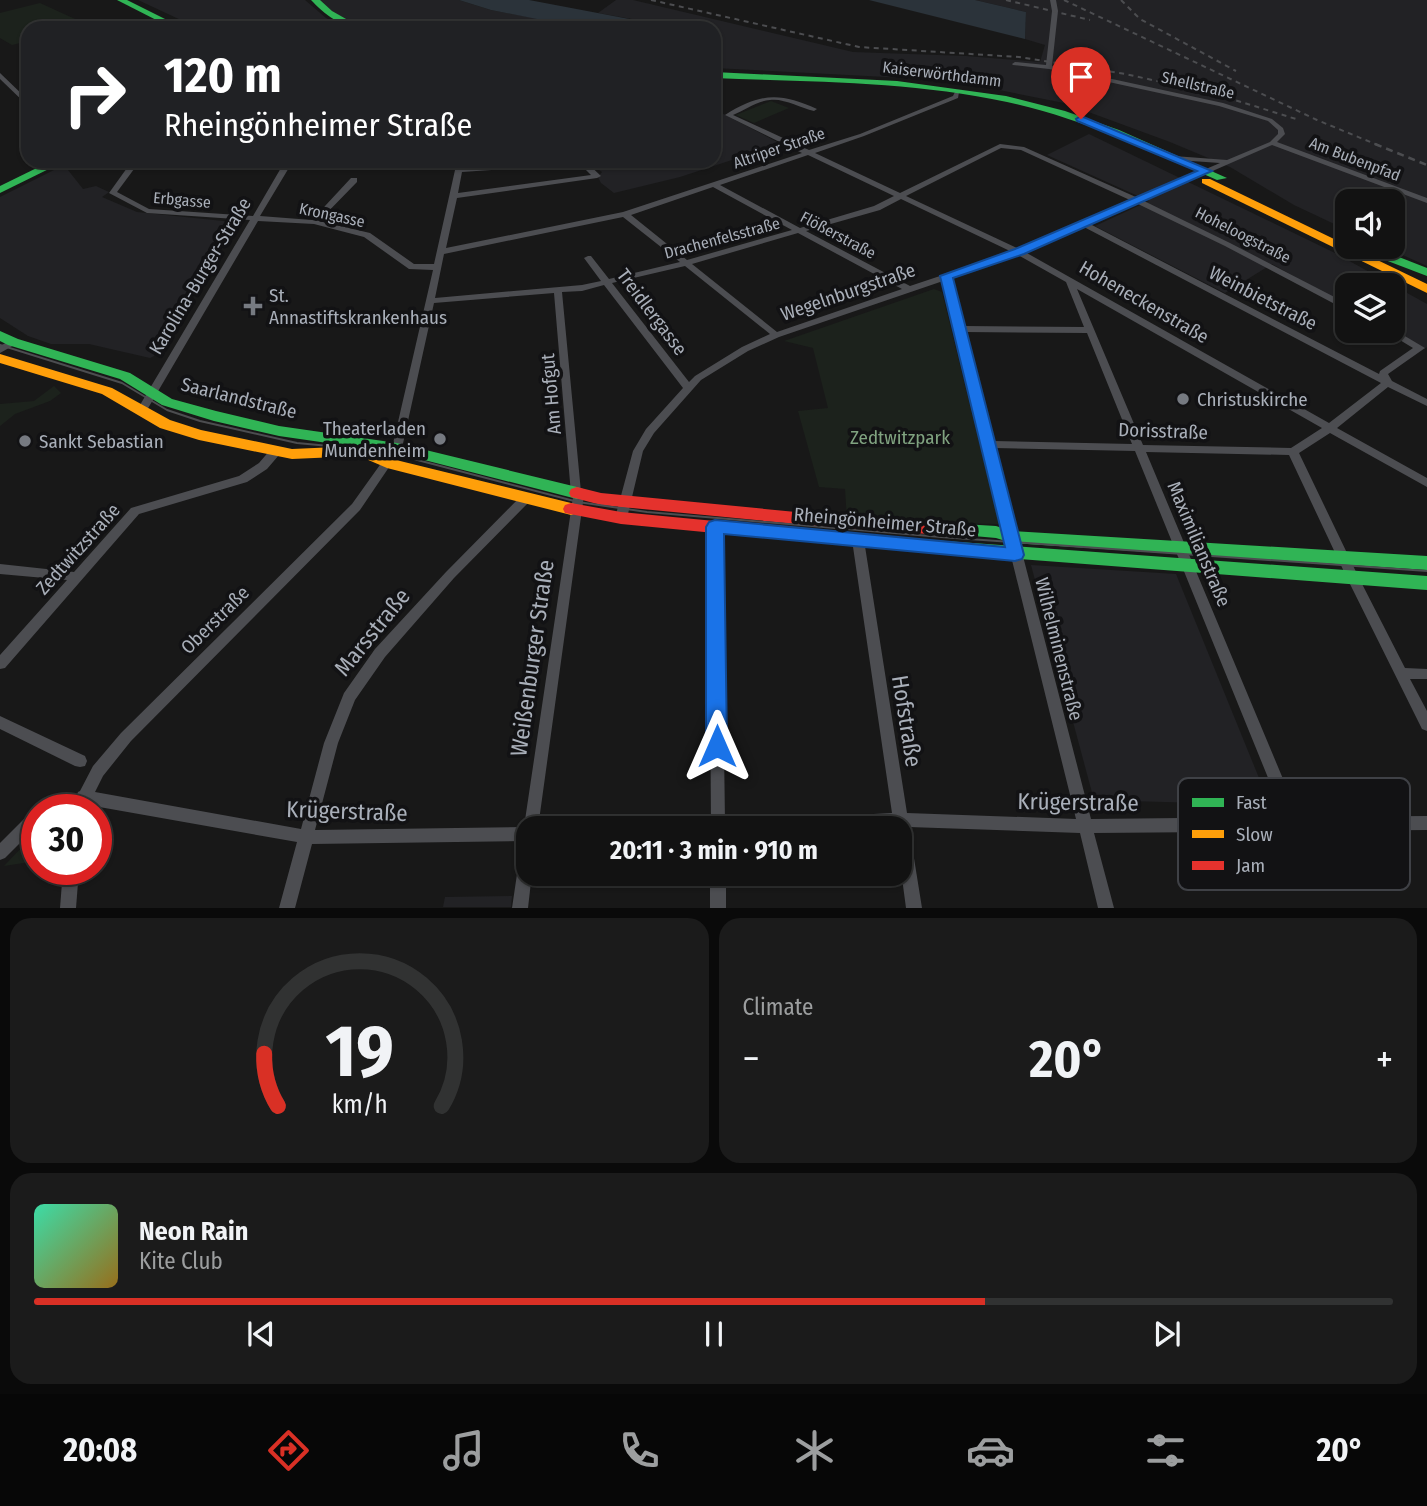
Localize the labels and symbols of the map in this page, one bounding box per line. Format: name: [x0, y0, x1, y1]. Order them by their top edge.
pin: [1051, 47, 1111, 119]
street label: Kaiserwörthdamm: [881, 57, 1003, 91]
street label: Shellstraße: [1160, 67, 1236, 103]
street label: Altriper Straße: [731, 123, 827, 173]
street label: Am Bubenpfad: [1307, 133, 1403, 185]
street label: Erbgasse: [152, 188, 212, 212]
street label: Karolina-Burger-Straße: [144, 193, 256, 359]
street label: Krongasse: [297, 199, 367, 231]
street label: Hoheloogstraße: [1192, 203, 1294, 267]
street label: Flößerstraße: [797, 207, 879, 263]
street label: Drachenfelsstraße: [662, 213, 782, 263]
street label: Hoheneckenstraße: [1075, 256, 1213, 348]
street label: Wegelnburgstraße: [778, 258, 918, 326]
street label: Weinbietstraße: [1205, 261, 1321, 335]
street label: Treidlergasse: [612, 264, 692, 360]
place label: St. Annastiftskrankenhaus: [269, 284, 447, 329]
marker: St. Annastiftskrankenhaus: [243, 296, 263, 316]
street label: Am Hofgut: [536, 352, 566, 435]
street label: Saarlandstraße: [179, 373, 299, 423]
place label: Christuskirche: [1197, 388, 1308, 411]
marker: Christuskirche: [1175, 391, 1191, 407]
place label: Theaterladen Mundenheim: [323, 417, 426, 462]
street label: Dorisstraße: [1118, 418, 1208, 444]
park label: Zedtwitzpark: [850, 426, 950, 449]
place label: Sankt Sebastian: [39, 430, 164, 453]
marker: Theaterladen Mundenheim: [432, 431, 448, 447]
marker: Sankt Sebastian: [17, 433, 33, 449]
street label: Maximilianstraße: [1162, 478, 1236, 610]
street label: Zedtwitzstraße: [31, 499, 125, 599]
street label: Rheingönheimer Straße: [793, 503, 977, 541]
street label: Weißenburger Straße: [504, 558, 560, 758]
street label: Wilhelminenstraße: [1030, 575, 1088, 723]
street label: Oberstraße: [176, 581, 254, 659]
street label: Marsstraße: [328, 583, 416, 681]
street label: Hofstraße: [886, 673, 928, 769]
position arrow: [680, 709, 754, 783]
legend: [1178, 778, 1410, 890]
street label: Krügerstraße: [1017, 787, 1139, 817]
text: Fast: [1236, 791, 1267, 814]
speed limit sign: 30: [21, 794, 112, 885]
street label: Krügerstraße: [286, 795, 408, 827]
text: Slow: [1236, 823, 1273, 846]
text: Jam: [1236, 854, 1265, 877]

